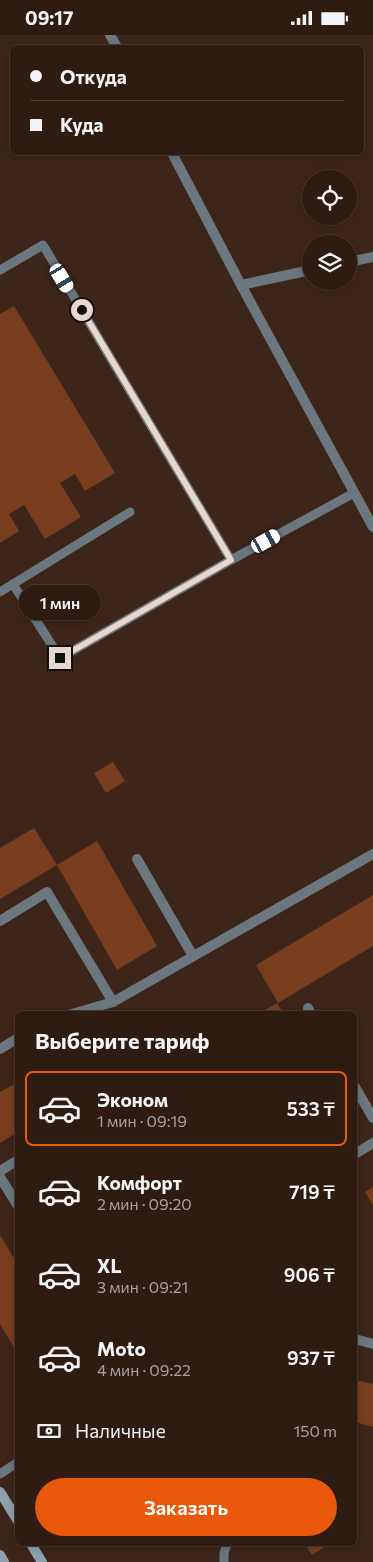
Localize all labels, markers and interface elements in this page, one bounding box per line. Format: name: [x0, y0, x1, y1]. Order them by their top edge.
text: 09:17: [25, 6, 73, 29]
text: Откуда: [60, 65, 127, 88]
text: Куда: [60, 113, 104, 136]
map controls: [302, 170, 357, 290]
button: locate: [302, 170, 357, 225]
button: layers: [302, 235, 357, 290]
car: [47, 261, 76, 295]
route start: [71, 299, 93, 321]
car: [249, 527, 282, 555]
callout: 1 мин: [19, 585, 101, 621]
text: 1 мин: [40, 593, 80, 612]
route end: [49, 647, 71, 669]
text: Выберите тариф: [35, 1027, 209, 1054]
icon: car: [37, 1086, 82, 1131]
text: Эконом: [97, 1088, 168, 1111]
text: 533 ₸: [287, 1097, 335, 1120]
text: 1 мин · 09:19: [97, 1111, 187, 1130]
icon: car: [37, 1169, 82, 1214]
text: Комфорт: [97, 1171, 182, 1194]
text: 719 ₸: [289, 1180, 335, 1203]
text: 2 мин · 09:20: [97, 1194, 192, 1213]
icon: car: [37, 1252, 82, 1297]
text: XL: [97, 1254, 122, 1277]
text: 906 ₸: [284, 1263, 335, 1286]
text: 3 мин · 09:21: [97, 1277, 188, 1296]
icon: car: [37, 1335, 82, 1380]
text: Moto: [97, 1337, 146, 1360]
text: 937 ₸: [287, 1346, 335, 1369]
text: 4 мин · 09:22: [97, 1360, 191, 1379]
icon: cash: [35, 1417, 63, 1445]
text: Наличные: [75, 1419, 166, 1442]
text: 150 m: [294, 1421, 337, 1440]
button: Заказать: [35, 1478, 337, 1536]

